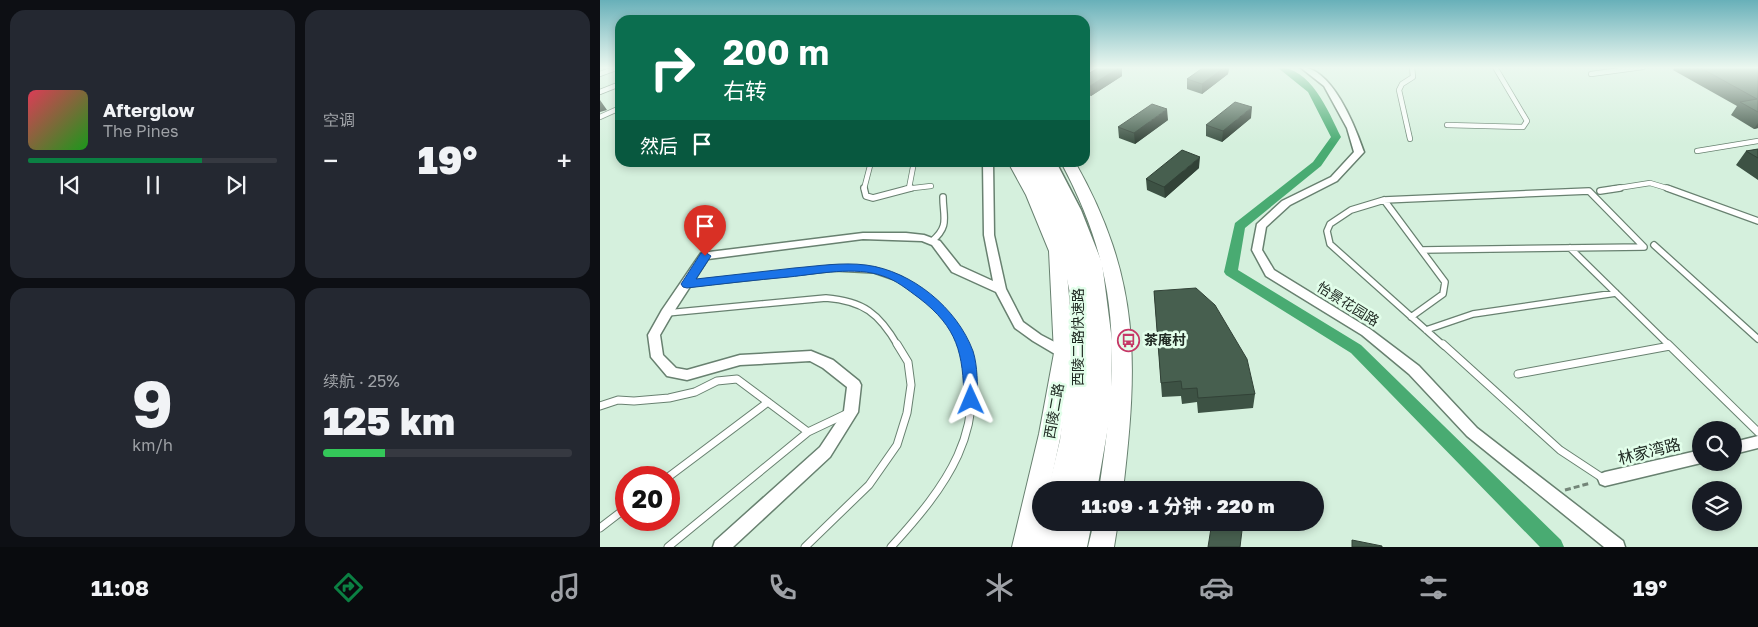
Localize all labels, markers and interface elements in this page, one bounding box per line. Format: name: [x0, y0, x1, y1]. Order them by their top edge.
text: 200 m: [723, 31, 829, 73]
icon: right: [640, 35, 705, 100]
text: 右转: [723, 77, 767, 104]
text: Afterglow: [103, 98, 194, 121]
text: 空调: [323, 110, 355, 130]
text: The Pines: [103, 121, 178, 141]
icon: arrive: [688, 130, 716, 158]
text: 然后: [640, 134, 678, 157]
text: 19°: [418, 137, 477, 182]
text: −: [323, 144, 338, 177]
text: +: [557, 144, 572, 177]
icon: previous: [56, 171, 84, 199]
icon: pause: [139, 171, 167, 199]
icon: next: [222, 171, 250, 199]
pin: [684, 205, 726, 256]
icon: arrive: [691, 212, 719, 240]
street label: 怡景花园路: [1314, 278, 1382, 329]
street label: 西陵二路快速路: [1069, 288, 1086, 386]
bus stop icon: 茶庵村: [1116, 328, 1140, 352]
place label: 茶庵村: [1144, 331, 1186, 348]
text: 9: [132, 363, 173, 441]
text: 续航 · 25%: [323, 371, 400, 391]
position arrow: [944, 373, 996, 425]
street label: 西陵二路: [1040, 382, 1067, 440]
text: 125 km: [323, 398, 455, 443]
map controls: [1692, 421, 1742, 531]
button: search: [1692, 421, 1742, 471]
street label: 林家湾路: [1616, 434, 1682, 468]
text: km/h: [132, 435, 173, 455]
speed limit sign: 20: [615, 466, 680, 531]
button: layers: [1692, 481, 1742, 531]
text: 11:09 · 1 分钟 · 220 m: [1082, 494, 1274, 517]
icon: directions: [331, 570, 366, 605]
icon: music: [548, 570, 583, 605]
icon: phone: [765, 570, 800, 605]
icon: climate: [982, 570, 1017, 605]
icon: car: [1199, 570, 1234, 605]
icon: filters: [1416, 570, 1451, 605]
text: 11:08: [91, 574, 149, 601]
text: 19°: [1633, 574, 1667, 601]

